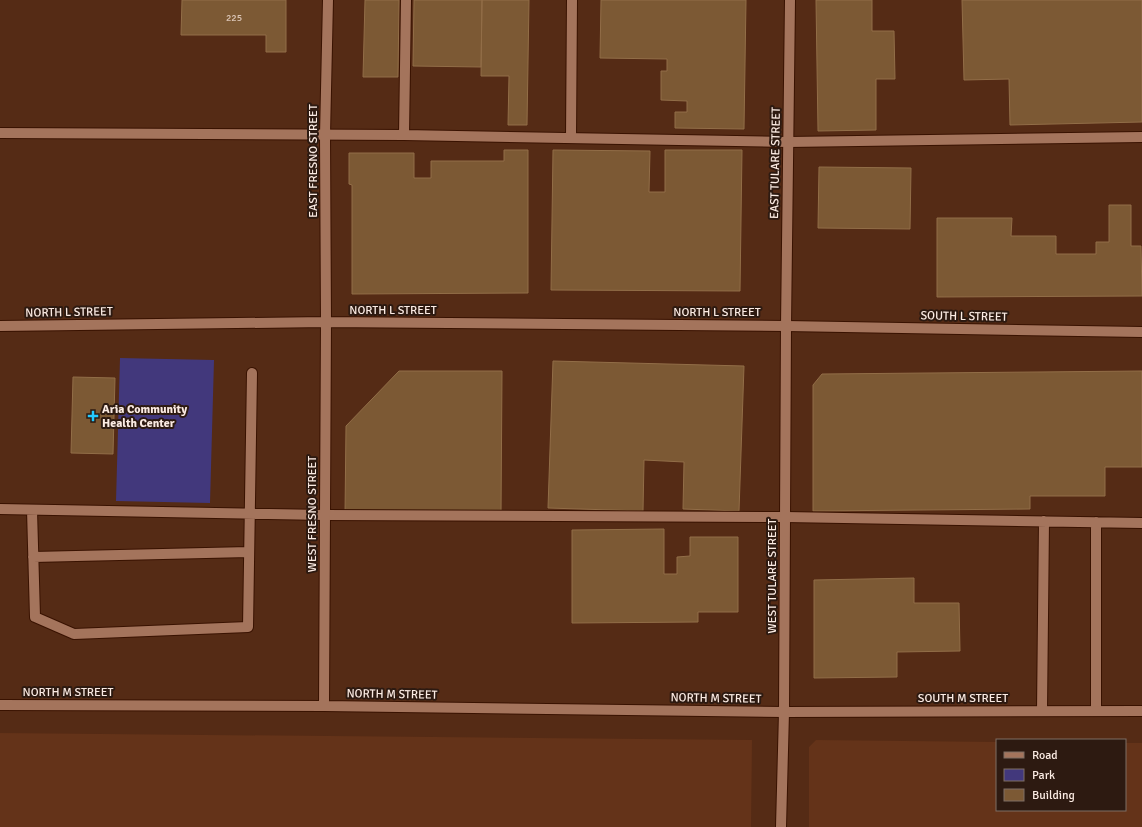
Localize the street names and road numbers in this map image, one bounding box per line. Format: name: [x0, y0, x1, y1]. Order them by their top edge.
street label: EAST FRESNO STREET: [306, 104, 321, 218]
street label: EAST TULARE STREET: [767, 107, 784, 219]
street label: NORTH L STREET: [349, 303, 437, 318]
street label: NORTH L STREET: [25, 304, 113, 321]
street label: NORTH L STREET: [673, 305, 761, 320]
street label: SOUTH L STREET: [920, 308, 1008, 325]
street label: WEST FRESNO STREET: [305, 456, 320, 572]
street label: WEST TULARE STREET: [765, 518, 780, 633]
street label: NORTH M STREET: [22, 685, 114, 700]
street label: NORTH M STREET: [346, 686, 438, 703]
street label: NORTH M STREET: [670, 690, 762, 707]
street label: SOUTH M STREET: [918, 691, 1008, 706]

